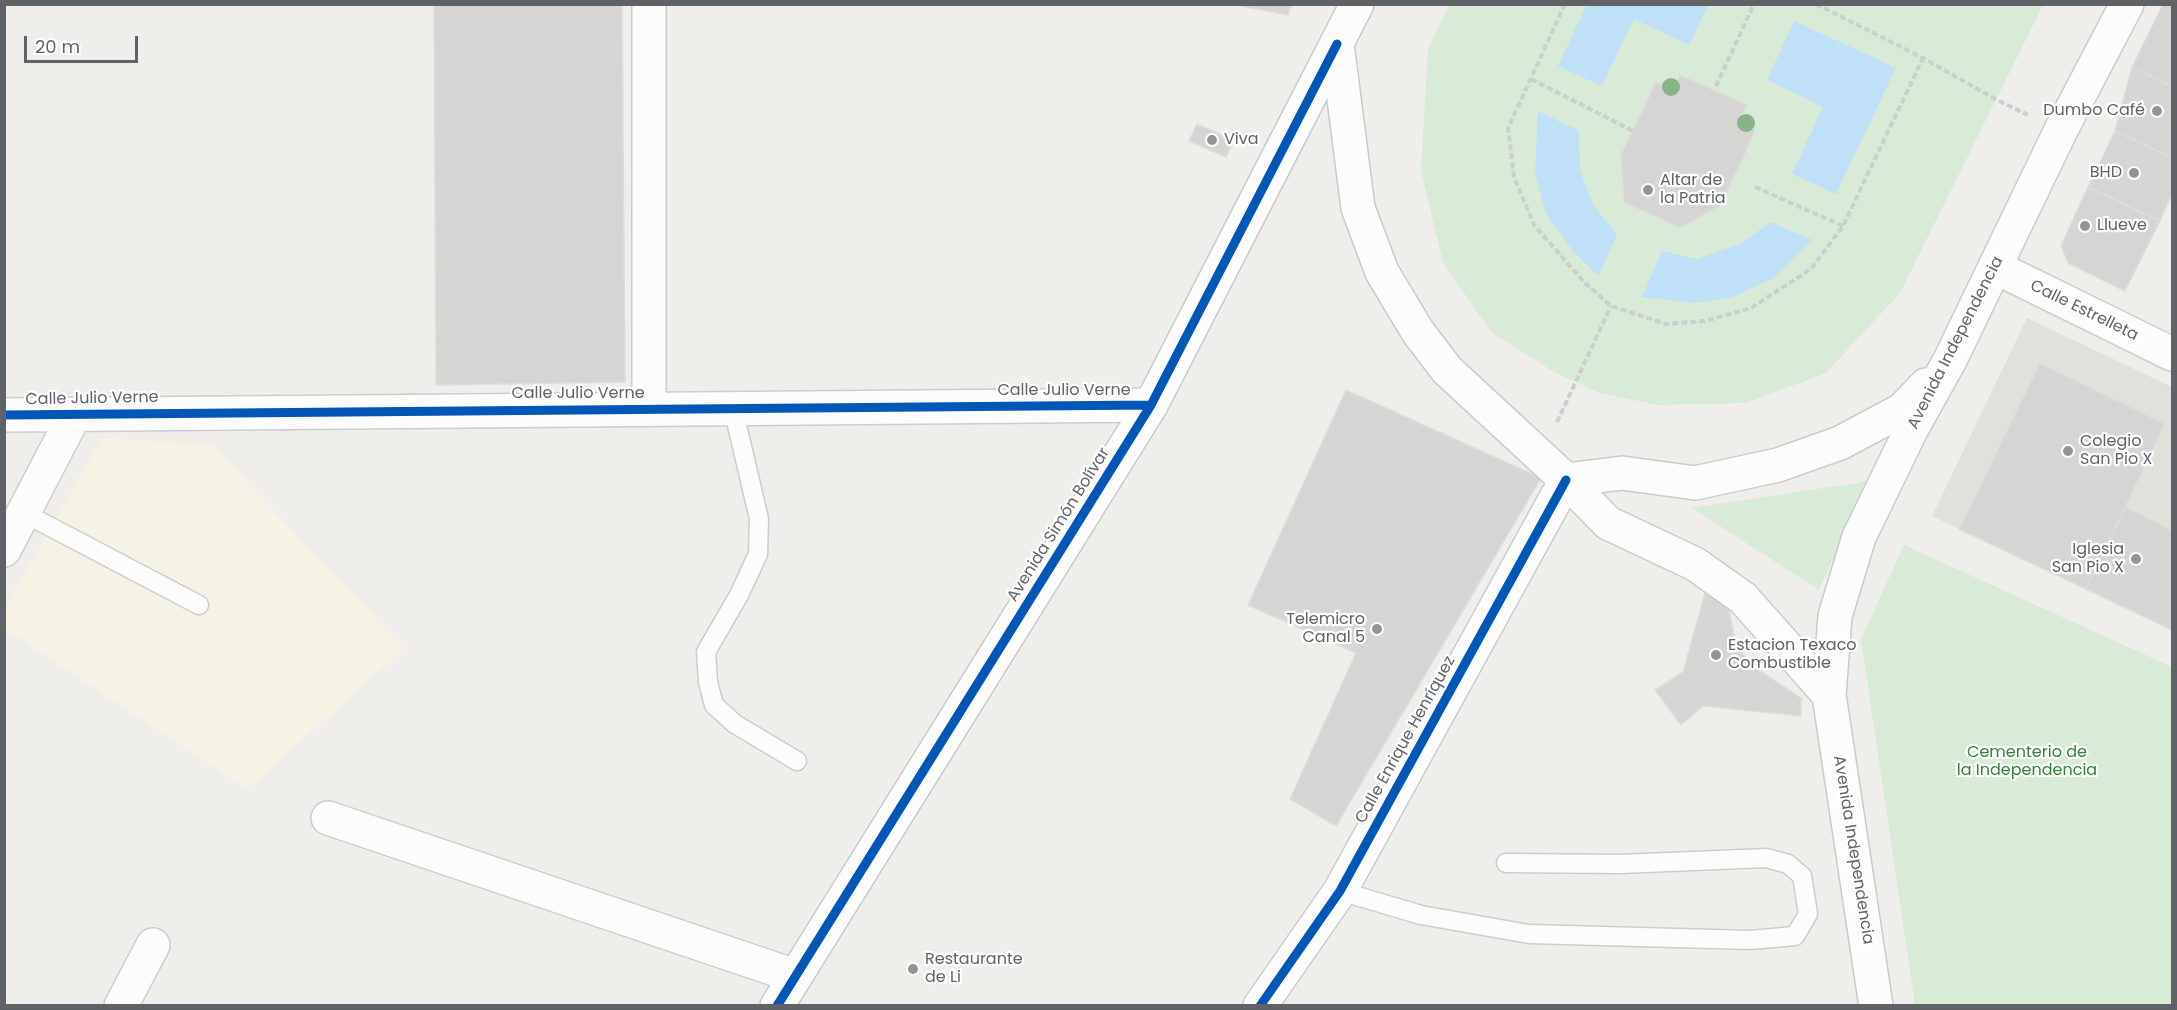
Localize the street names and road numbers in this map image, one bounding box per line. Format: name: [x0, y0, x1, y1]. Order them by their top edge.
street label: Avenida Independencia: [1904, 254, 2008, 432]
street label: Calle Estrelleta: [2027, 277, 2141, 345]
street label: Calle Julio Verne: [997, 381, 1131, 401]
street label: Calle Julio Verne: [511, 384, 645, 404]
street label: Calle Julio Verne: [25, 388, 159, 410]
street label: Avenida Simón Bolívar: [1004, 444, 1114, 606]
street label: Calle Enrique Henríquez: [1352, 653, 1460, 827]
street label: Avenida Independencia: [1829, 754, 1877, 946]

